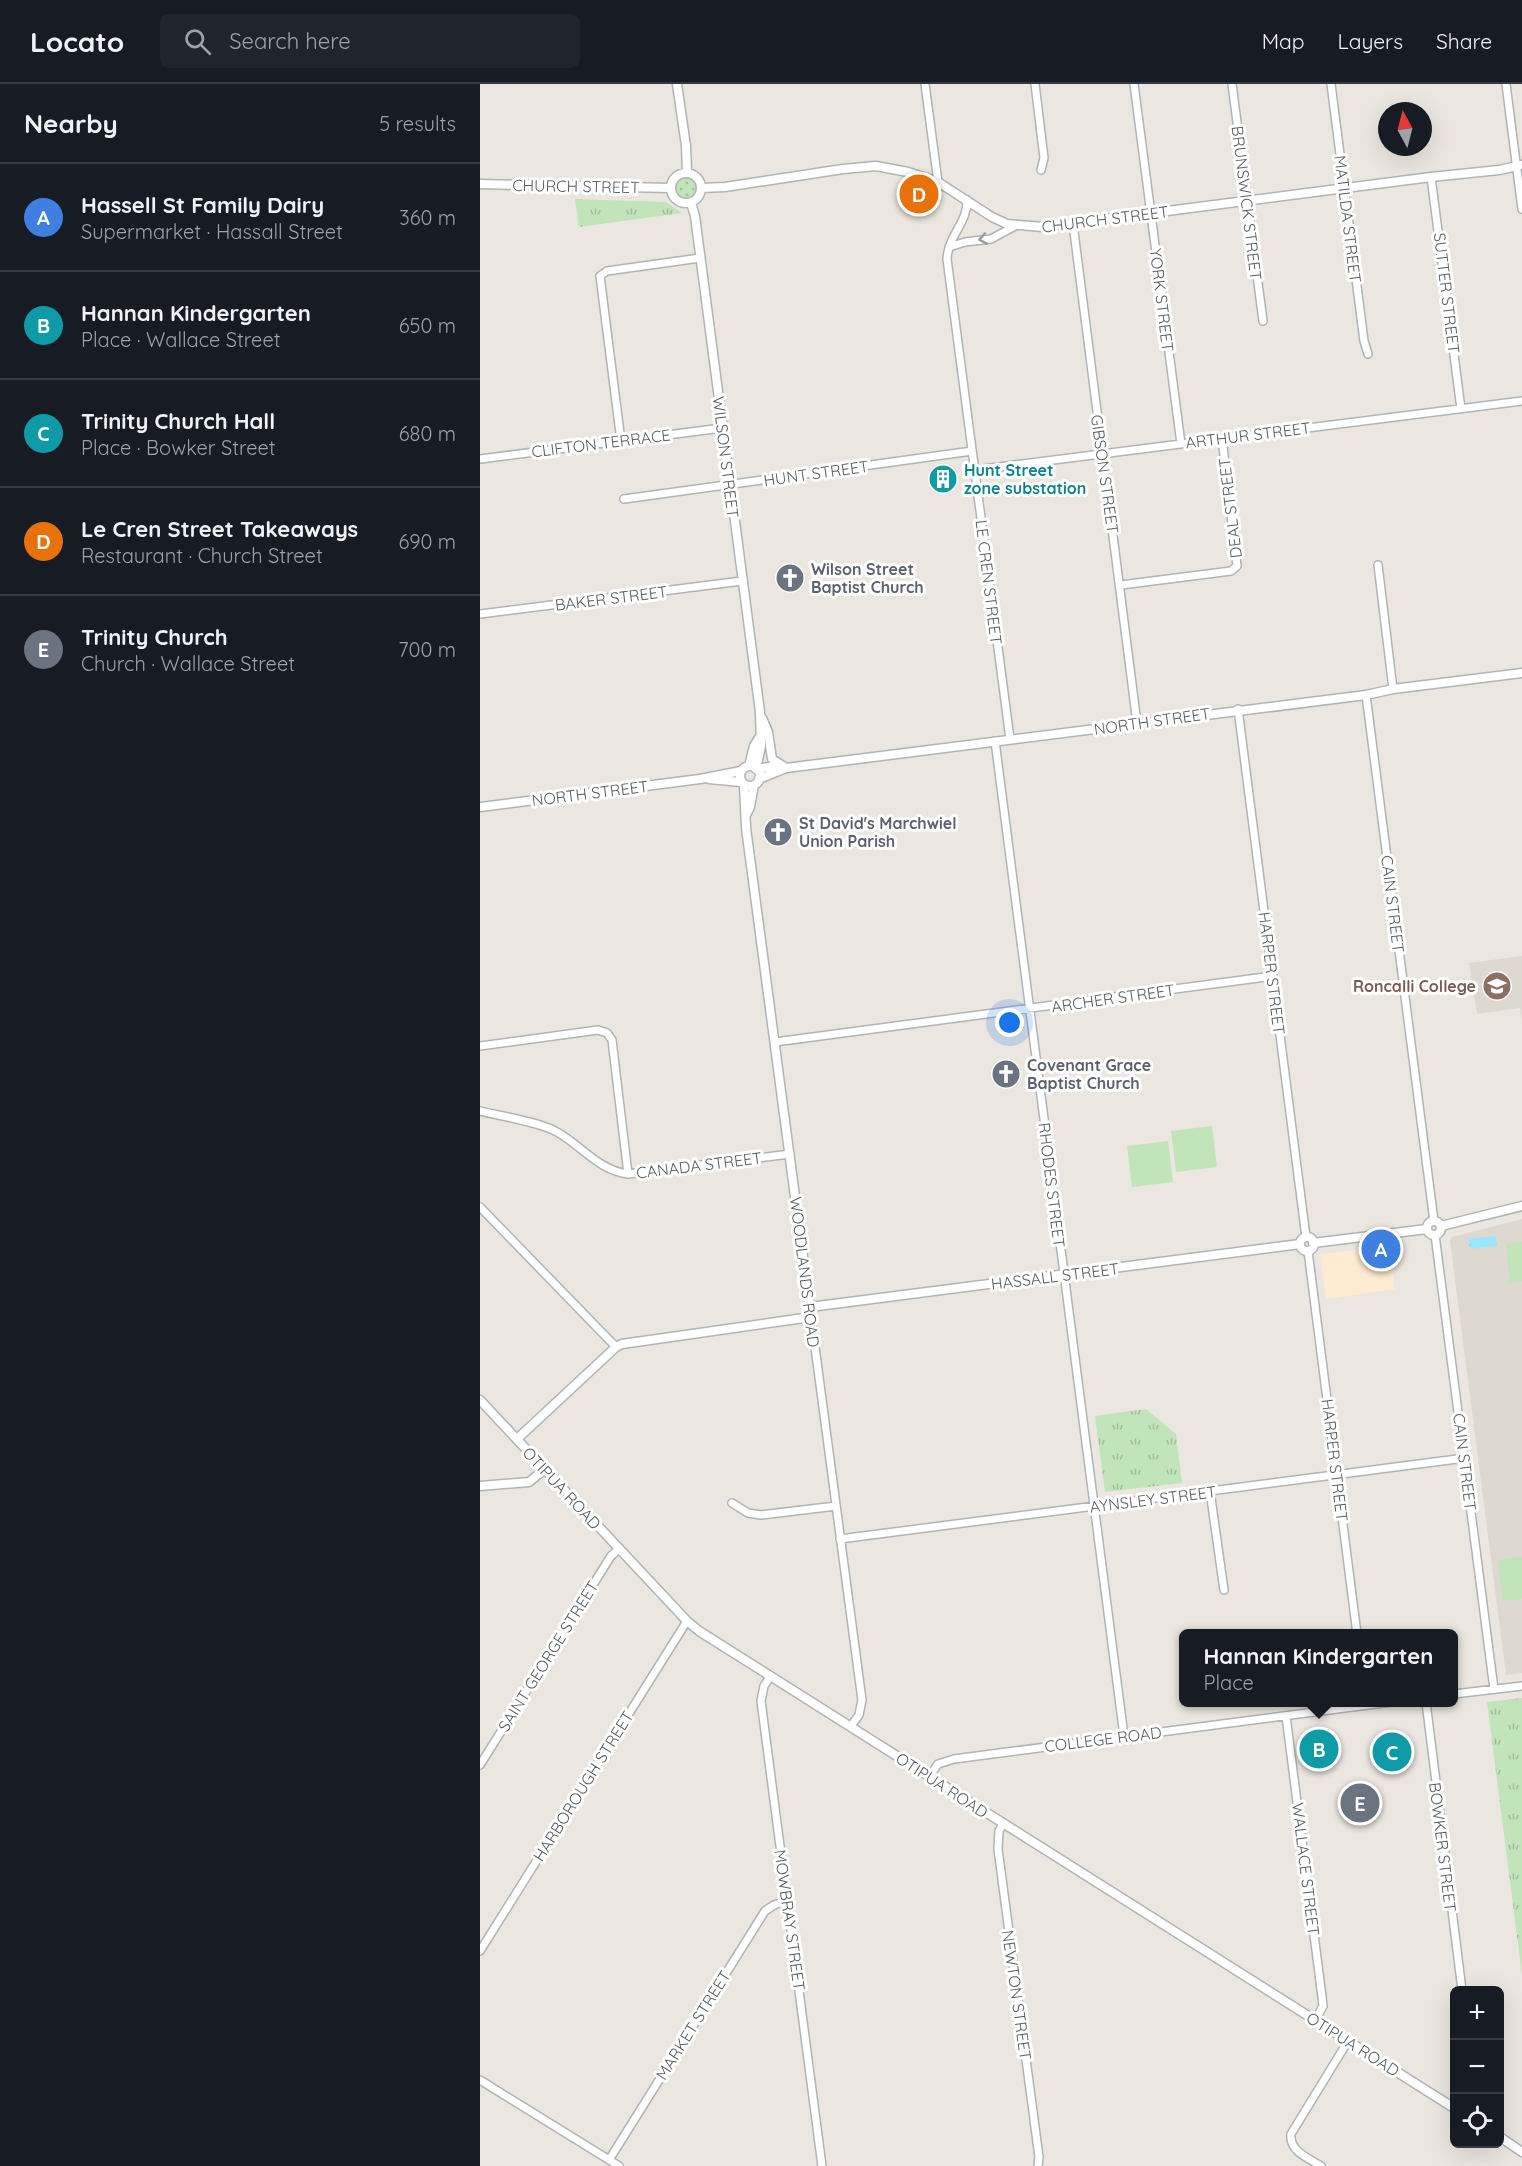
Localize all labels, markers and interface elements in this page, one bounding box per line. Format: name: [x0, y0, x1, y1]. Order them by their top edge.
search box: [160, 14, 580, 68]
text: Locato: [30, 24, 124, 59]
icon: search: [181, 25, 214, 58]
text: Search here: [229, 27, 351, 55]
text: Map: [1262, 28, 1305, 54]
text: Layers: [1338, 28, 1403, 54]
text: Share: [1436, 28, 1492, 54]
north arrow: [1378, 102, 1432, 156]
text: Nearby: [24, 107, 118, 140]
text: 5 results: [379, 111, 456, 136]
street label: BRUNSWICK STREET: [1228, 125, 1266, 282]
street label: MATILDA STREET: [1330, 154, 1366, 284]
pin: D: [900, 172, 938, 216]
street label: CHURCH STREET: [512, 175, 640, 197]
text: Hassell St Family Dairy: [81, 191, 324, 219]
street label: CHURCH STREET: [1041, 201, 1170, 237]
text: A: [37, 205, 50, 230]
text: 360 m: [399, 205, 456, 230]
text: Supermarket · Hassall Street: [81, 219, 343, 244]
street label: SUTTER STREET: [1430, 231, 1464, 355]
one-way arrow: [979, 233, 988, 245]
street label: YORK STREET: [1146, 247, 1178, 353]
text: Hannan Kindergarten: [81, 299, 311, 327]
text: B: [37, 313, 50, 338]
text: 650 m: [399, 313, 456, 338]
text: Place · Wallace Street: [81, 327, 280, 352]
street label: WILSON STREET: [709, 395, 743, 519]
text: Trinity Church Hall: [81, 407, 275, 435]
street label: GIBSON STREET: [1087, 413, 1123, 535]
street label: ARTHUR STREET: [1184, 417, 1312, 453]
text: C: [37, 421, 50, 446]
text: 680 m: [399, 421, 456, 446]
street label: CLIFTON TERRACE: [530, 425, 672, 461]
text: Place · Bowker Street: [81, 435, 276, 460]
street label: HUNT STREET: [762, 456, 870, 490]
street label: DEAL STREET: [1214, 456, 1246, 559]
place label: Hunt Street zone substation: [964, 460, 1086, 498]
building icon: Hunt Street zone substation: [927, 463, 959, 495]
text: Le Cren Street Takeaways: [81, 515, 358, 543]
street label: LE CREN STREET: [971, 519, 1007, 646]
text: D: [36, 529, 51, 554]
text: 690 m: [398, 529, 456, 554]
text: Restaurant · Church Street: [81, 543, 323, 568]
place label: Wilson Street Baptist Church: [811, 559, 924, 597]
church icon: Wilson Street Baptist Church: [774, 562, 806, 594]
street label: BAKER STREET: [554, 581, 669, 615]
text: Trinity Church: [81, 623, 228, 651]
text: E: [38, 637, 49, 662]
text: 700 m: [398, 637, 456, 662]
text: Church · Wallace Street: [81, 651, 295, 676]
street label: NORTH STREET: [1093, 703, 1212, 739]
street label: NORTH STREET: [531, 776, 650, 810]
place label: St David's Marchwiel Union Parish: [799, 813, 957, 851]
church icon: St David's Marchwiel Union Parish: [762, 816, 794, 848]
street label: CAIN STREET: [1377, 854, 1409, 954]
street label: HARPER STREET: [1255, 910, 1289, 1036]
school or university icon: Roncalli College: [1481, 970, 1513, 1002]
place label: Roncalli College: [1353, 976, 1476, 996]
street label: ARCHER STREET: [1050, 979, 1176, 1017]
your location: [995, 1008, 1024, 1037]
place label: Covenant Grace Baptist Church: [1027, 1055, 1151, 1093]
church icon: Covenant Grace Baptist Church: [990, 1058, 1022, 1090]
street label: RHODES STREET: [1034, 1121, 1070, 1249]
street label: CANADA STREET: [635, 1147, 763, 1183]
street label: WOODLANDS ROAD: [786, 1196, 824, 1348]
pin: A: [1362, 1226, 1400, 1272]
street label: HASSALL STREET: [990, 1258, 1120, 1294]
street label: HARPER STREET: [1318, 1397, 1352, 1523]
street label: CAIN STREET: [1449, 1412, 1481, 1512]
street label: OTIPUA ROAD: [519, 1443, 605, 1533]
street label: AYNSLEY STREET: [1089, 1481, 1218, 1517]
street label: SAINT GEORGE STREET: [493, 1577, 603, 1735]
popup: [1179, 1629, 1458, 1707]
text: Hannan Kindergarten: [1204, 1642, 1433, 1670]
text: Place: [1204, 1670, 1254, 1695]
street label: HARBOROUGH STREET: [528, 1707, 638, 1865]
street label: COLLEGE ROAD: [1043, 1722, 1163, 1756]
pin: B: [1300, 1726, 1338, 1772]
pin: C: [1372, 1730, 1412, 1774]
street label: OTIPUA ROAD: [892, 1748, 992, 1822]
pin: E: [1340, 1780, 1380, 1826]
street label: BOWKER STREET: [1425, 1781, 1461, 1913]
street label: WALLACE STREET: [1288, 1801, 1324, 1937]
street label: MOWBRAY STREET: [770, 1848, 810, 1992]
street label: NEWTON STREET: [998, 1929, 1036, 2062]
street label: MARKET STREET: [651, 1966, 735, 2083]
map controls: [1450, 1986, 1504, 2148]
button: +: [1450, 1986, 1504, 2040]
street label: OTIPUA ROAD: [1303, 2008, 1403, 2080]
button: −: [1450, 2040, 1504, 2094]
button: locate: [1450, 2094, 1504, 2148]

